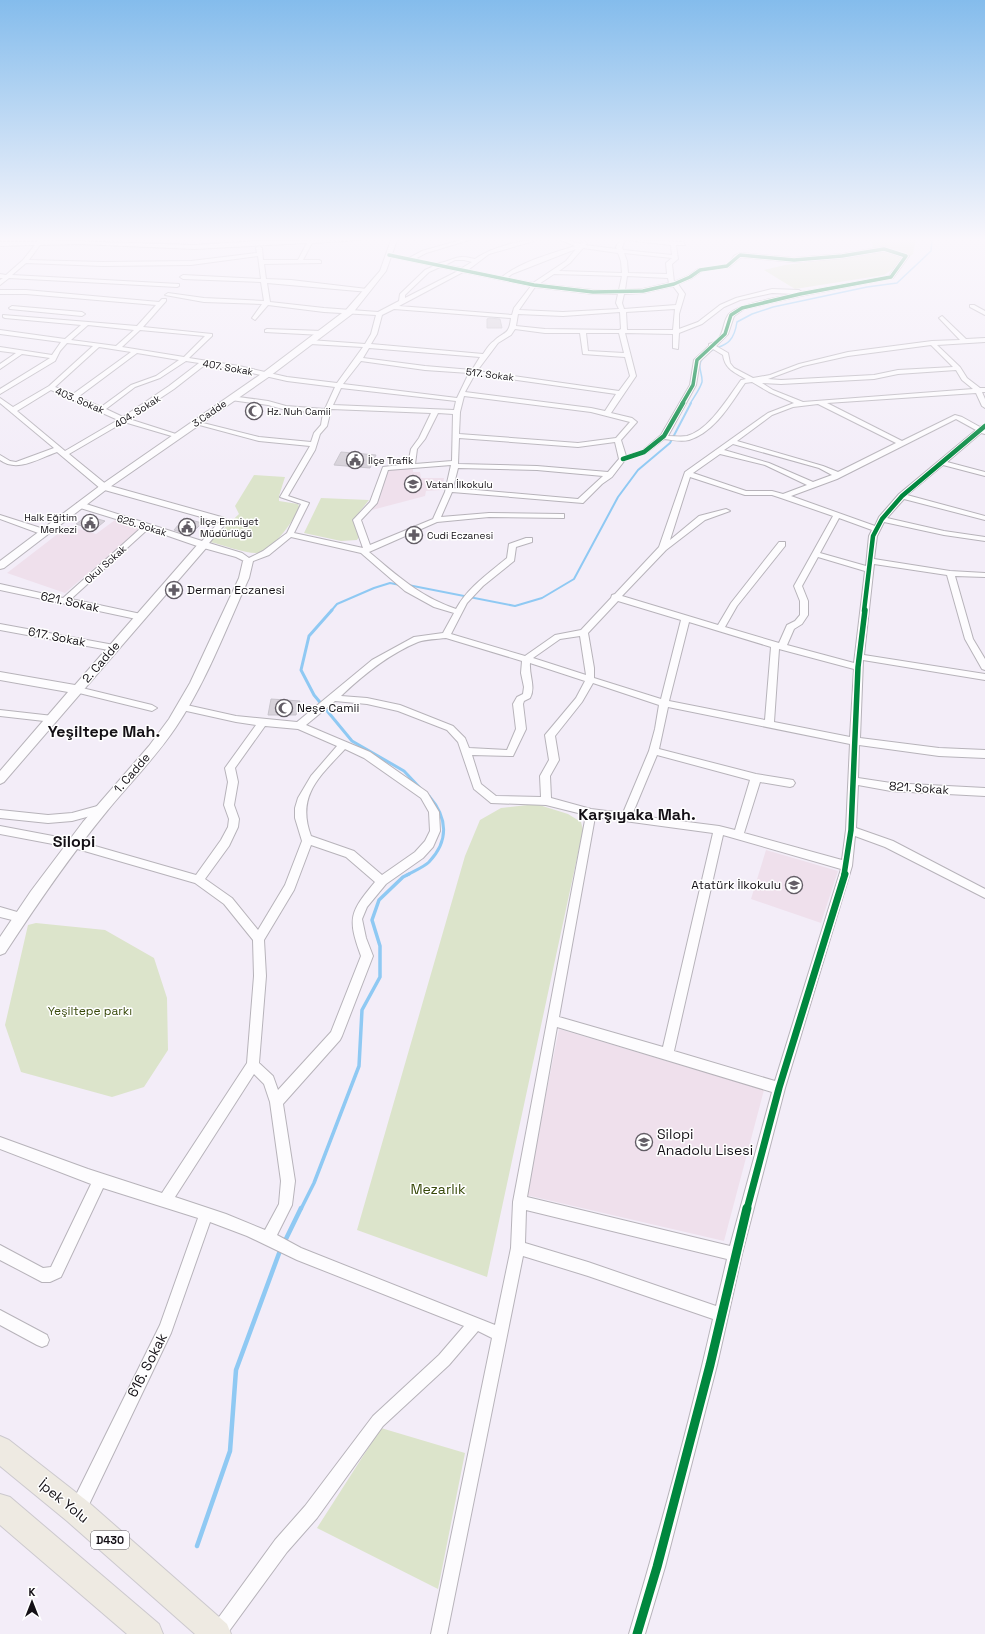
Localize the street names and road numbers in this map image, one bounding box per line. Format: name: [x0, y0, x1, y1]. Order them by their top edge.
street label: 407. Sokak: [202, 357, 255, 378]
street label: 517. Sokak: [465, 365, 515, 384]
street label: 403. Sokak: [53, 384, 107, 417]
street label: 404. Sokak: [112, 391, 163, 431]
street label: 3.Cadde: [190, 397, 229, 430]
street label: 625. Sokak: [115, 512, 169, 539]
street label: Okul Sokak: [82, 542, 129, 587]
street label: 621. Sokak: [39, 588, 101, 616]
street label: 617. Sokak: [27, 624, 88, 651]
street label: 2. Cadde: [79, 638, 123, 686]
street label: 1. Cadde: [110, 750, 154, 796]
street label: 821. Sokak: [889, 778, 950, 798]
street label: 616. Sokak: [123, 1329, 171, 1400]
street label: İpek Yolu: [35, 1475, 93, 1527]
road number: D430: [91, 1531, 129, 1549]

